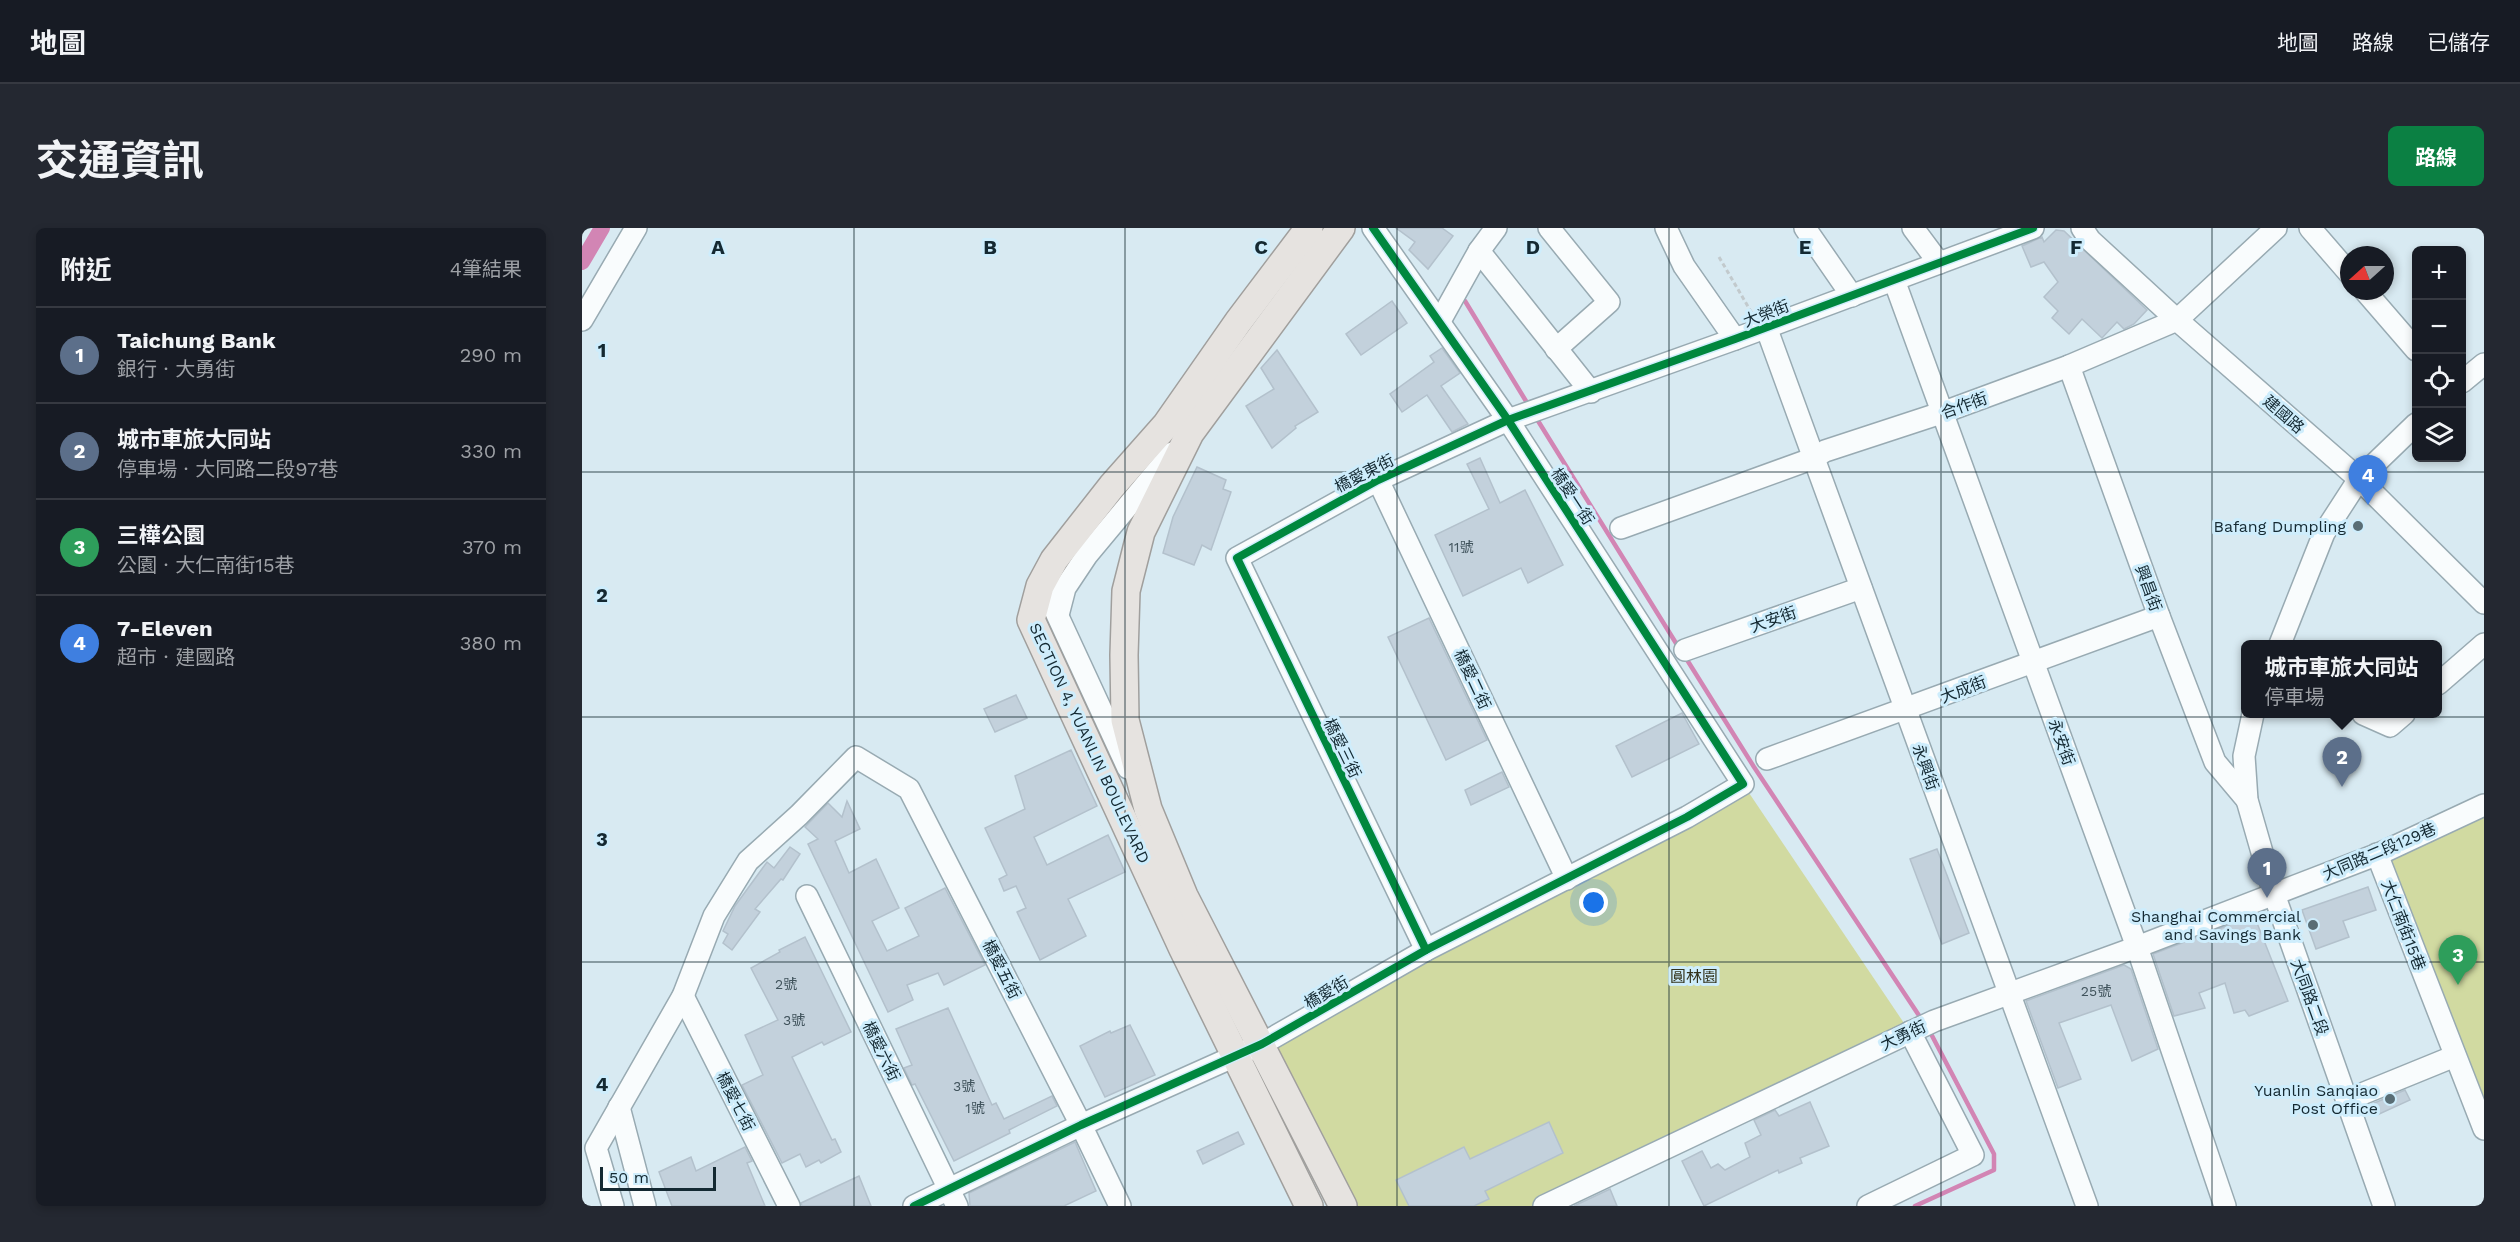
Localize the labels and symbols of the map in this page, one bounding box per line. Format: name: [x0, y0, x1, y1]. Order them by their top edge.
text: A: [711, 235, 725, 259]
text: B: [983, 235, 997, 259]
text: C: [1254, 235, 1268, 259]
text: D: [1526, 235, 1540, 259]
text: E: [1799, 235, 1811, 259]
text: F: [2070, 235, 2082, 259]
north arrow: [2340, 246, 2394, 300]
street label: 大榮街: [1740, 296, 1792, 331]
text: 1: [598, 338, 606, 362]
street label: 合作街: [1938, 388, 1990, 423]
street label: 建國路: [2259, 391, 2308, 437]
street label: 橋愛東街: [1331, 450, 1397, 496]
pin: 4: [2348, 456, 2388, 505]
street label: 橋愛一街: [1547, 464, 1598, 528]
place label: Bafang Dumpling: [2214, 517, 2346, 536]
marker: Bafang Dumpling: [2351, 519, 2365, 533]
house number: 11號: [1449, 539, 1473, 555]
street label: 興昌街: [2131, 562, 2166, 614]
text: 2: [596, 583, 608, 607]
street label: 大安街: [1747, 603, 1799, 636]
street label: SECTION 4, YUANLIN BOULEVARD: [1025, 620, 1154, 866]
street label: 橋愛二街: [1450, 646, 1495, 712]
street label: 大成街: [1937, 672, 1989, 707]
street label: 橋愛三街: [1320, 715, 1365, 781]
street label: 永安街: [2044, 716, 2079, 768]
pin: 2: [2322, 738, 2362, 787]
street label: 永興街: [1908, 741, 1943, 793]
street label: 大同路二段129巷: [2320, 819, 2439, 884]
text: 3: [596, 827, 608, 851]
pin: 1: [2248, 848, 2286, 898]
street label: 大仁南街15巷: [2378, 877, 2430, 973]
your location: [1579, 888, 1608, 917]
place label: Shanghai Commercial and Savings Bank: [2131, 907, 2301, 944]
marker: Shanghai Commercial and Savings Bank: [2306, 918, 2320, 932]
street label: 橋愛五街: [979, 936, 1025, 1002]
pin: 3: [2438, 936, 2478, 985]
street label: 大同路二段: [2287, 956, 2332, 1038]
park label: 圓林園: [1670, 967, 1718, 986]
street label: 橋愛街: [1301, 972, 1352, 1013]
house number: 2號: [775, 976, 797, 992]
house number: 25號: [2081, 983, 2111, 999]
house number: 3號: [783, 1012, 805, 1028]
street label: 大勇街: [1877, 1017, 1929, 1054]
street label: 橋愛六街: [859, 1018, 904, 1084]
street label: 橋愛七街: [713, 1068, 759, 1134]
text: 4: [596, 1072, 609, 1096]
house number: 3號: [953, 1078, 975, 1094]
place label: Yuanlin Sanqiao Post Office: [2254, 1081, 2378, 1118]
marker: Yuanlin Sanqiao Post Office: [2383, 1092, 2397, 1106]
house number: 1號: [965, 1100, 985, 1116]
scale bar: [600, 1164, 716, 1192]

